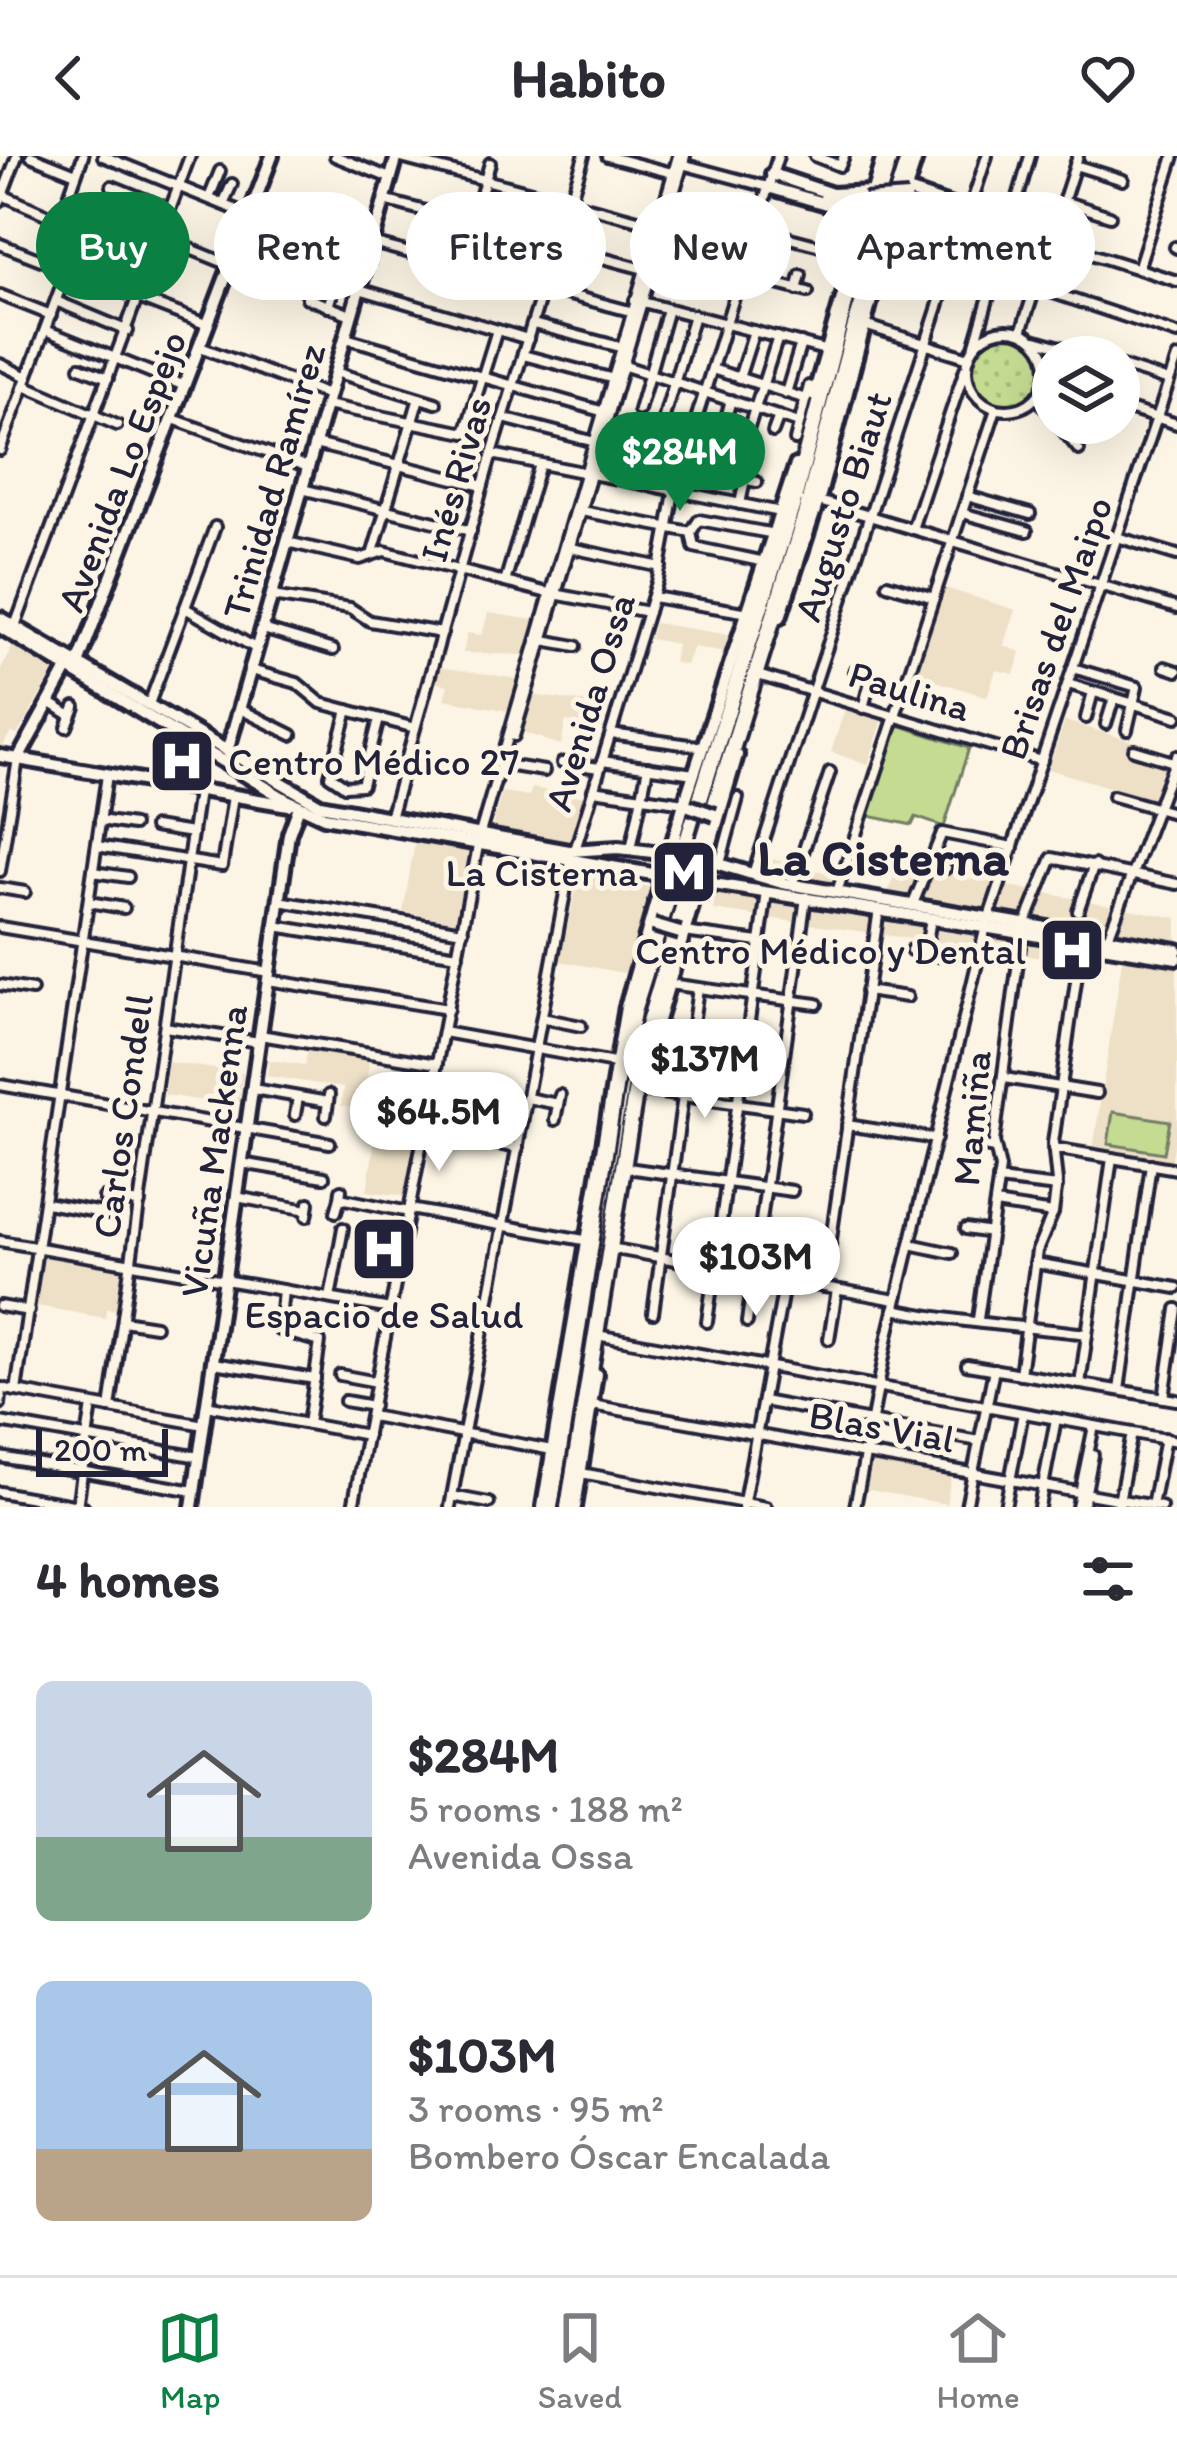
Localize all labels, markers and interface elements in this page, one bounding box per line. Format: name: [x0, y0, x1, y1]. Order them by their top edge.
icon: back: [36, 45, 102, 111]
icon: heart: [1075, 45, 1141, 111]
text: Habito: [511, 46, 666, 111]
chip: Buy: [36, 192, 190, 300]
chip: Rent: [214, 192, 382, 300]
chip: Filters: [406, 192, 606, 300]
chip: New: [630, 192, 791, 300]
chip: Apartment: [815, 192, 1095, 300]
street label: Avenida Lo Espejo: [46, 324, 197, 618]
map controls: [1032, 336, 1140, 444]
button: layers: [1032, 336, 1140, 444]
street label: Trinidad Ramírez: [212, 338, 335, 624]
street label: Augusto Biaut: [783, 385, 902, 627]
street label: Inés Rivas: [410, 391, 501, 567]
pin: $284M: [596, 412, 764, 514]
text: $284M: [622, 427, 738, 474]
street label: Brisas del Maipo: [988, 490, 1122, 766]
street label: Avenida Ossa: [534, 588, 645, 817]
street label: Paulina: [843, 650, 976, 731]
hospital icon: Centro Médico 27: [147, 726, 217, 796]
place label: Centro Médico 27: [228, 738, 519, 785]
district label: La Cisterna: [757, 827, 1009, 888]
metro station icon: La Cisterna: [649, 837, 719, 907]
place label: La Cisterna: [446, 849, 638, 896]
hospital icon: Centro Médico y Dental: [1037, 915, 1107, 985]
place label: Centro Médico y Dental: [635, 927, 1026, 974]
street label: Carlos Condell: [82, 991, 163, 1241]
street label: Vicuña Mackenna: [170, 1001, 257, 1301]
pin: $137M: [621, 1019, 789, 1121]
text: $137M: [650, 1034, 760, 1081]
street label: Mamiña: [942, 1048, 1001, 1188]
pin: $64.5M: [341, 1072, 537, 1174]
text: $64.5M: [377, 1087, 501, 1134]
hospital icon: Espacio de Salud: [349, 1214, 419, 1284]
pin: $103M: [672, 1217, 840, 1319]
text: $103M: [699, 1232, 813, 1279]
place label: Espacio de Salud: [244, 1291, 524, 1338]
street label: Blas Vial: [805, 1391, 958, 1462]
scale bar: [36, 1423, 168, 1476]
text: 200 m: [54, 1430, 147, 1469]
icon: filters: [1075, 1546, 1141, 1612]
text: 4 homes: [36, 1549, 220, 1610]
text: $284M: [408, 1724, 559, 1785]
icon: home: [132, 1729, 276, 1873]
text: 5 rooms · 188 m²: [408, 1785, 683, 1832]
text: Avenida Ossa: [408, 1832, 633, 1879]
text: $103M: [408, 2024, 557, 2085]
icon: home: [132, 2029, 276, 2173]
text: 3 rooms · 95 m²: [408, 2085, 664, 2132]
text: Bombero Óscar Encalada: [408, 2132, 830, 2179]
tab: Map: [157, 2305, 223, 2416]
tab: Saved: [538, 2305, 622, 2416]
tab: Home: [937, 2305, 1020, 2416]

